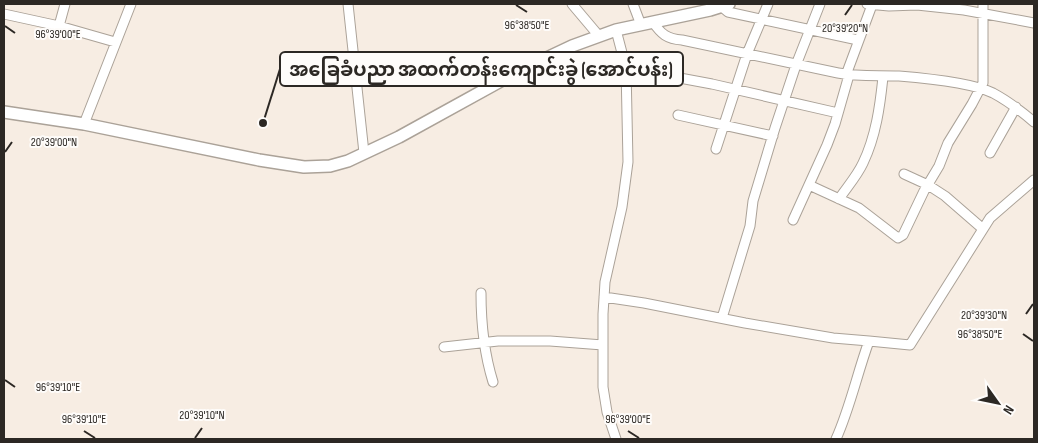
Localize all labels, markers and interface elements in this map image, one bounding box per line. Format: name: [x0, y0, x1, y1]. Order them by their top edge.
text: 96°38'50"E: [505, 18, 549, 33]
text: 20°39'20"N: [822, 21, 868, 36]
text: 96°39'00"E: [35, 27, 81, 42]
callout: အခြေခံပညာ အထက်တန်းကျောင်းခွဲ (အောင်ပန်း): [280, 52, 683, 86]
text: အခြေခံပညာ အထက်တန်းကျောင်းခွဲ (အောင်ပန်း): [289, 56, 673, 86]
text: 20°39'00"N: [31, 135, 77, 150]
text: 20°39'30"N: [961, 308, 1007, 323]
text: 96°38'50"E: [958, 327, 1002, 342]
north arrow: [973, 378, 1023, 428]
text: 96°39'10"E: [36, 380, 80, 395]
text: N: [999, 402, 1018, 418]
text: 20°39'10"N: [179, 408, 225, 423]
text: 96°39'10"E: [62, 412, 106, 427]
text: 96°39'00"E: [605, 412, 651, 427]

